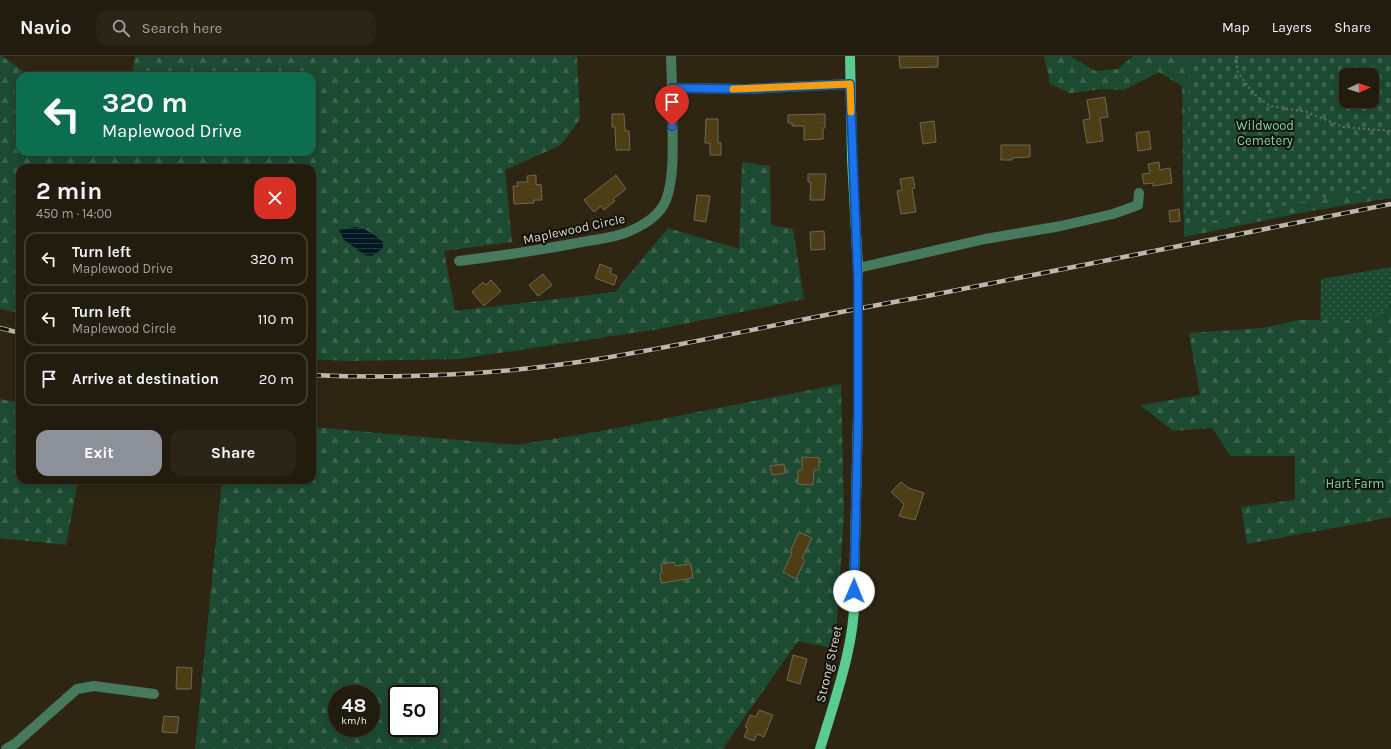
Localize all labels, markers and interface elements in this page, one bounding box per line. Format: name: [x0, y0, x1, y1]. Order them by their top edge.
search box: [96, 10, 376, 46]
text: Navio: [20, 17, 72, 39]
icon: search: [110, 17, 132, 39]
text: Search here: [142, 19, 222, 37]
text: Map: [1222, 19, 1250, 36]
text: Layers: [1272, 19, 1312, 36]
text: Share: [1334, 19, 1371, 36]
north arrow: [1339, 68, 1379, 108]
map controls: [1339, 68, 1379, 108]
pin: [655, 85, 689, 126]
text: 320 m: [102, 86, 188, 119]
icon: left: [36, 88, 88, 140]
icon: arrive: [661, 91, 683, 113]
park label: Wildwood Cemetery: [1236, 118, 1294, 148]
text: Maplewood Drive: [102, 120, 242, 142]
text: 2 min: [36, 177, 102, 205]
button: close: [254, 177, 296, 219]
text: 450 m · 14:00: [36, 206, 112, 221]
street label: Maplewood Circle: [522, 211, 627, 247]
text: Turn left: [72, 243, 131, 261]
icon: left: [38, 248, 60, 270]
text: 320 m: [250, 250, 294, 268]
text: Maplewood Drive: [72, 261, 173, 276]
text: Turn left: [72, 303, 131, 321]
icon: left: [38, 308, 60, 330]
text: 110 m: [258, 310, 294, 328]
text: Maplewood Circle: [72, 321, 176, 336]
icon: arrive: [38, 368, 60, 390]
text: Arrive at destination: [72, 370, 219, 388]
text: 20 m: [259, 370, 294, 388]
button: Exit: [36, 430, 162, 476]
button: Share: [170, 430, 296, 476]
park label: Hart Farm: [1325, 476, 1385, 491]
position arrow: [833, 570, 875, 612]
street label: Strong Street: [813, 624, 845, 704]
speed limit sign: 50: [388, 685, 440, 737]
text: 48: [342, 694, 366, 717]
text: km/h: [341, 715, 367, 727]

